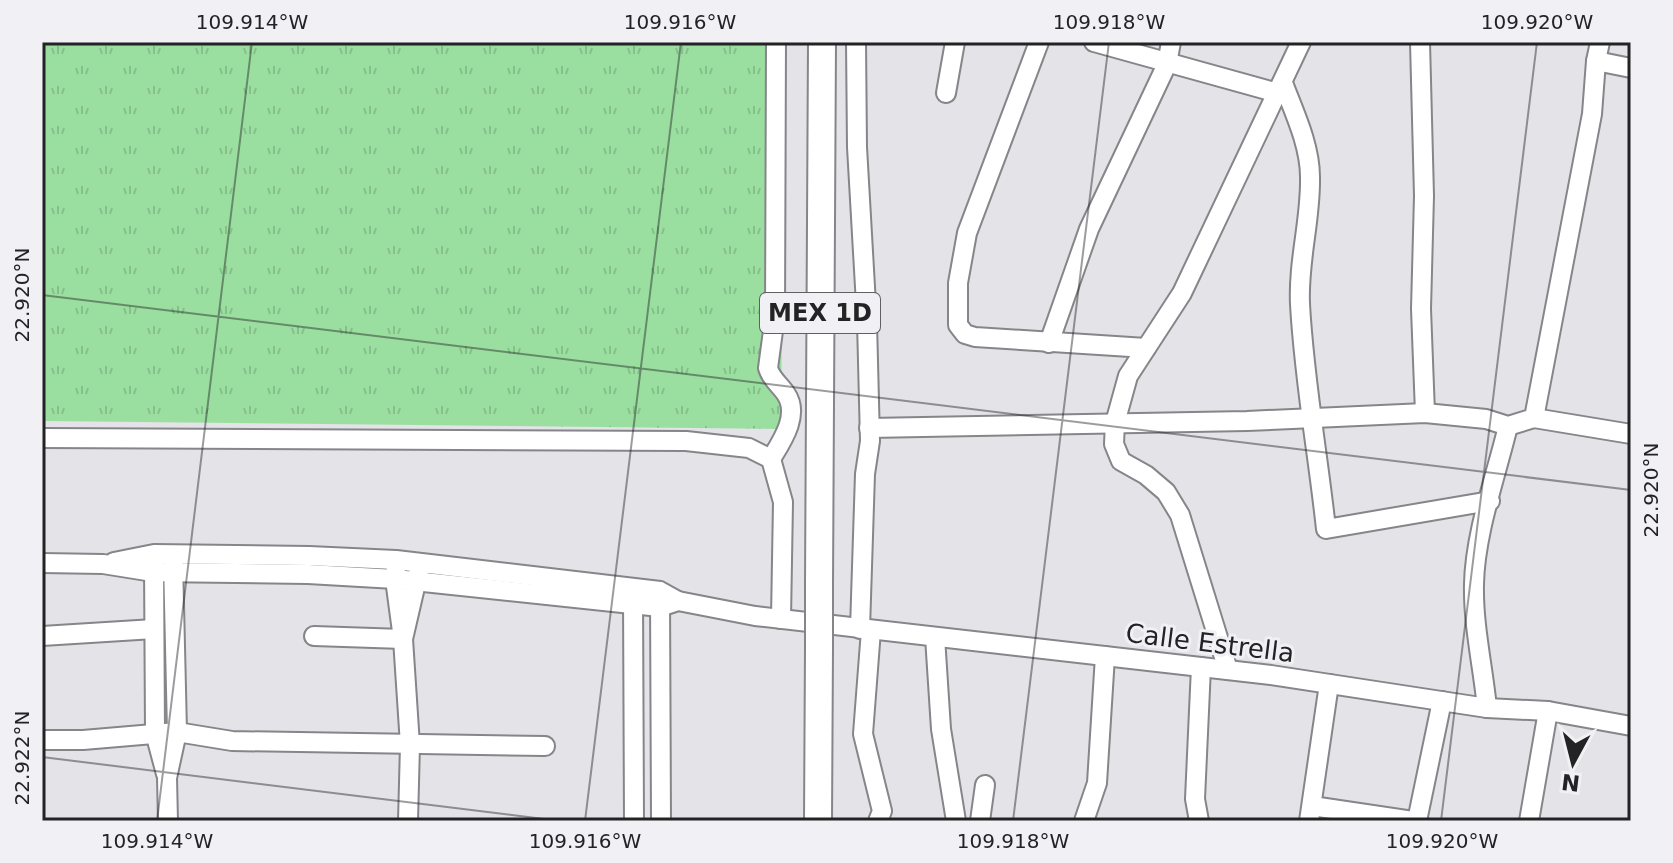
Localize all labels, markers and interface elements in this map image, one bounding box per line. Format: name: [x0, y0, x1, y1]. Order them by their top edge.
text: 109.914°W: [196, 10, 308, 34]
text: 109.916°W: [624, 10, 736, 34]
text: 109.918°W: [1053, 10, 1165, 34]
text: 109.920°W: [1481, 10, 1593, 34]
text: 22.920°N: [10, 248, 34, 342]
road number: MEX 1D: [760, 293, 880, 333]
text: 22.920°N: [1639, 443, 1663, 537]
street label: Calle Estrella: [1124, 618, 1296, 668]
text: 22.922°N: [10, 711, 34, 805]
north arrow: [1533, 723, 1613, 803]
text: N: [1560, 769, 1581, 796]
text: 109.914°W: [101, 829, 213, 853]
text: 109.916°W: [529, 829, 641, 853]
text: 109.918°W: [957, 829, 1069, 853]
text: 109.920°W: [1386, 829, 1498, 853]

